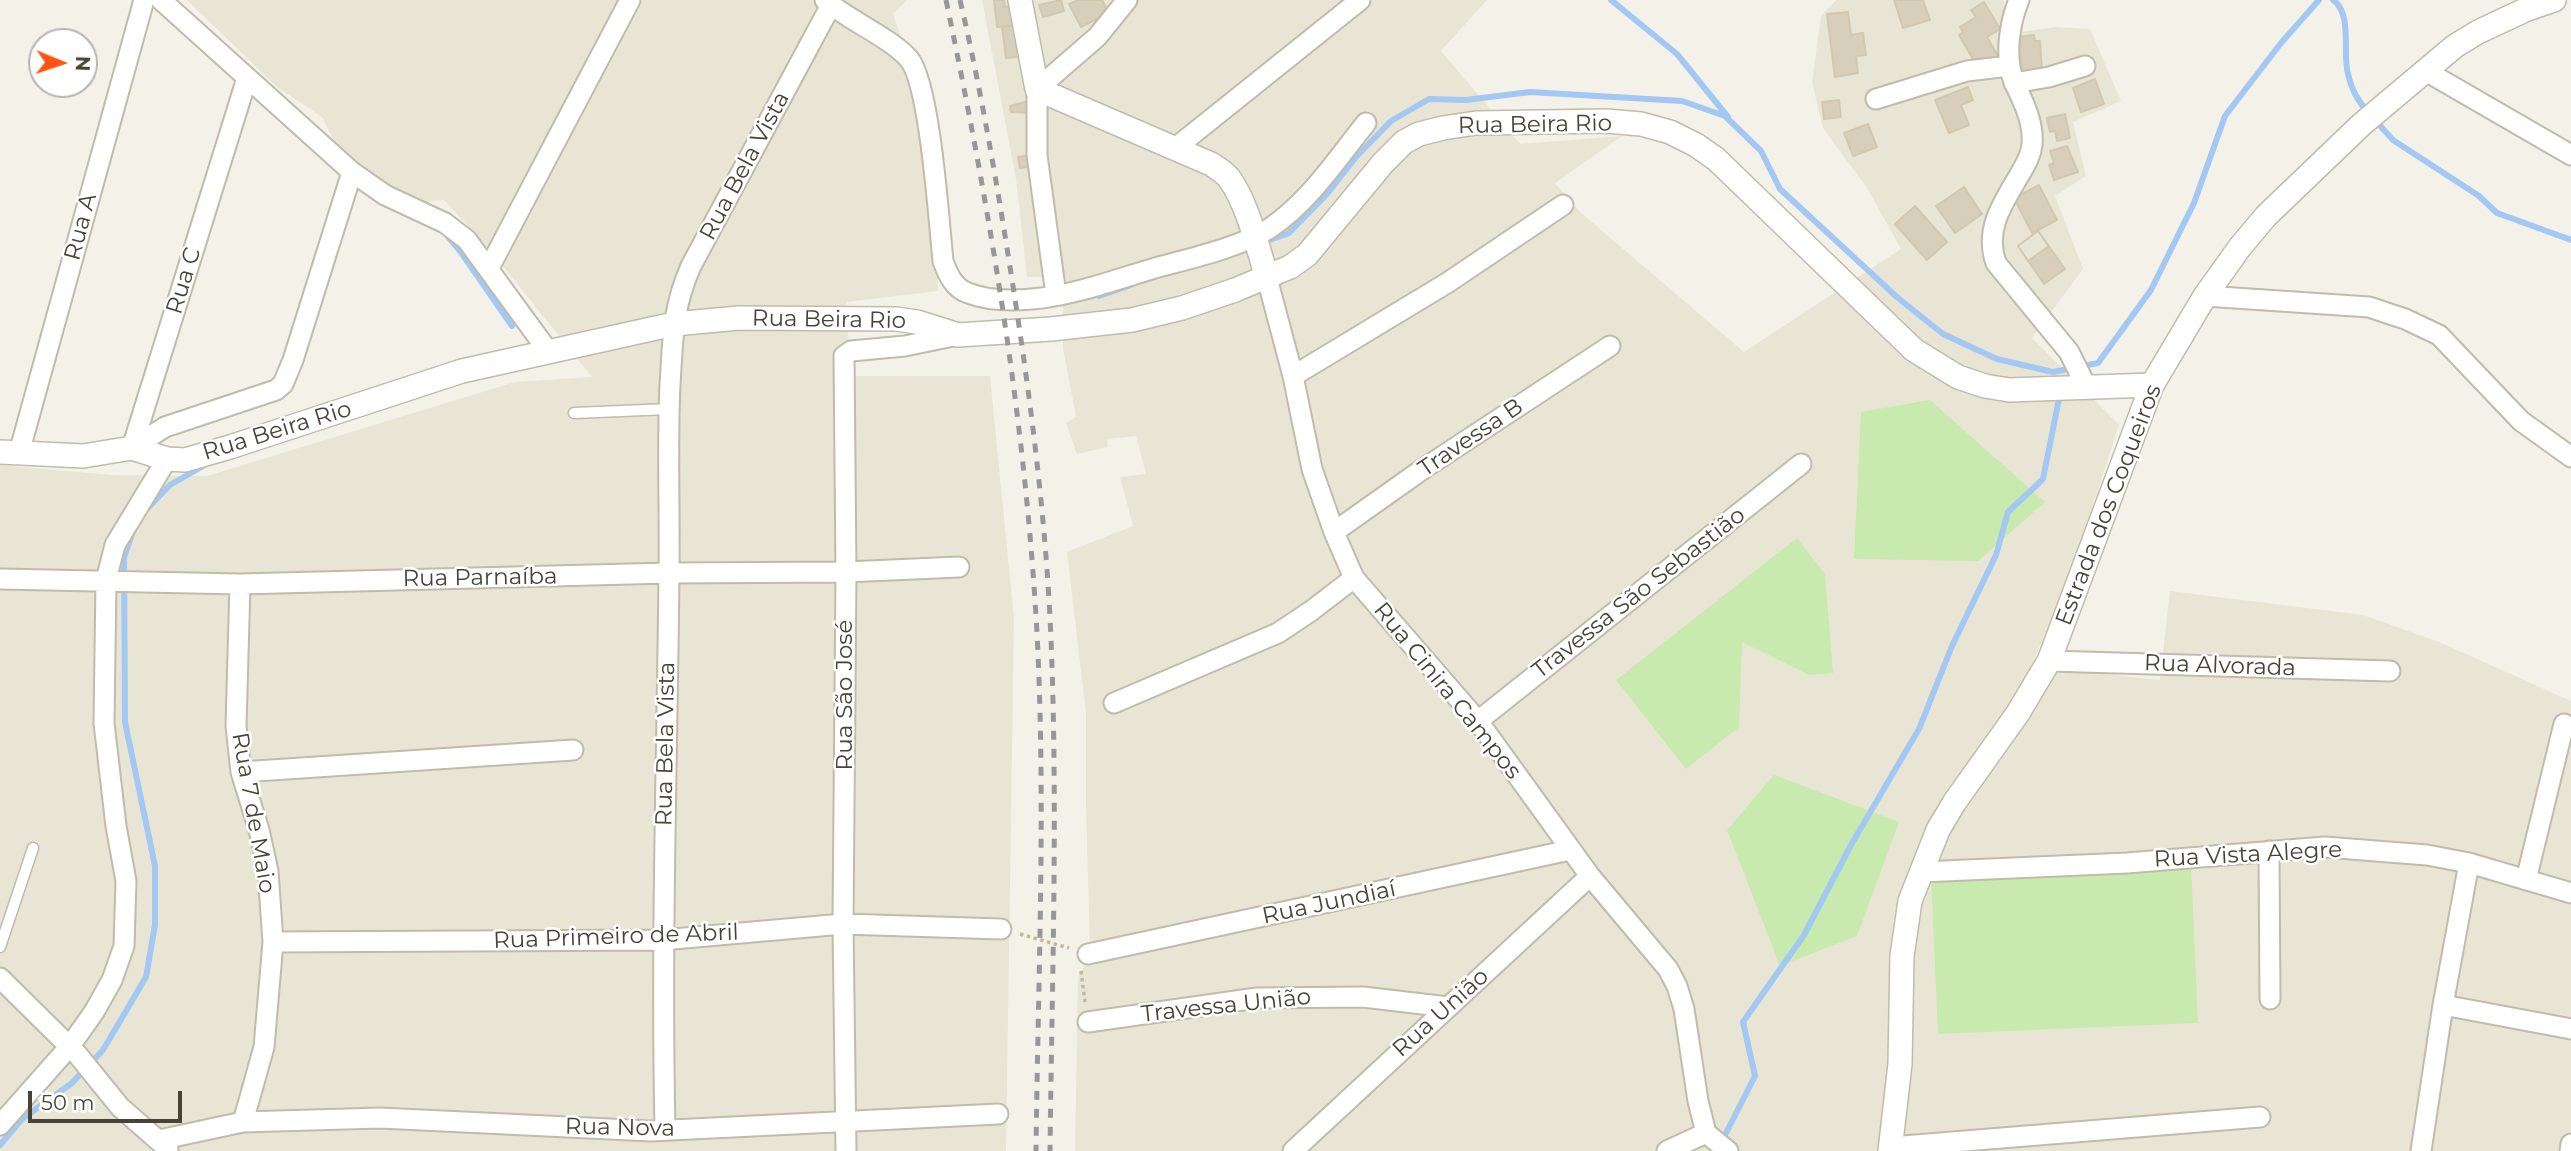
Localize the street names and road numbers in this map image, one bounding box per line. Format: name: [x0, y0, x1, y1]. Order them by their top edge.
street label: Rua Bela Vista: [694, 87, 796, 245]
street label: Rua Beira Rio: [1458, 110, 1612, 140]
street label: Rua A: [59, 191, 103, 263]
street label: Rua C: [161, 244, 207, 318]
street label: Rua Beira Rio: [752, 305, 906, 335]
street label: Estrada dos Coqueiros: [2050, 381, 2168, 629]
street label: Travessa B: [1414, 393, 1528, 483]
street label: Rua Beira Rio: [199, 395, 355, 467]
street label: Travessa São Sebastião: [1527, 501, 1751, 685]
street label: Rua Parnaíba: [402, 563, 558, 593]
street label: Rua Cinira Campos: [1367, 597, 1527, 785]
street label: Rua São José: [831, 620, 859, 770]
street label: Rua Alvorada: [2144, 650, 2296, 682]
street label: Rua Bela Vista: [651, 662, 681, 826]
street label: Rua 7 de Maio: [225, 730, 281, 896]
street label: Rua Vista Alegre: [2153, 836, 2343, 874]
street label: Rua Jundiaí: [1260, 875, 1398, 931]
street label: Rua Primeiro de Abril: [493, 919, 739, 955]
street label: Rua União: [1387, 963, 1495, 1063]
street label: Travessa União: [1140, 983, 1312, 1029]
street label: Rua Nova: [565, 1113, 675, 1143]

